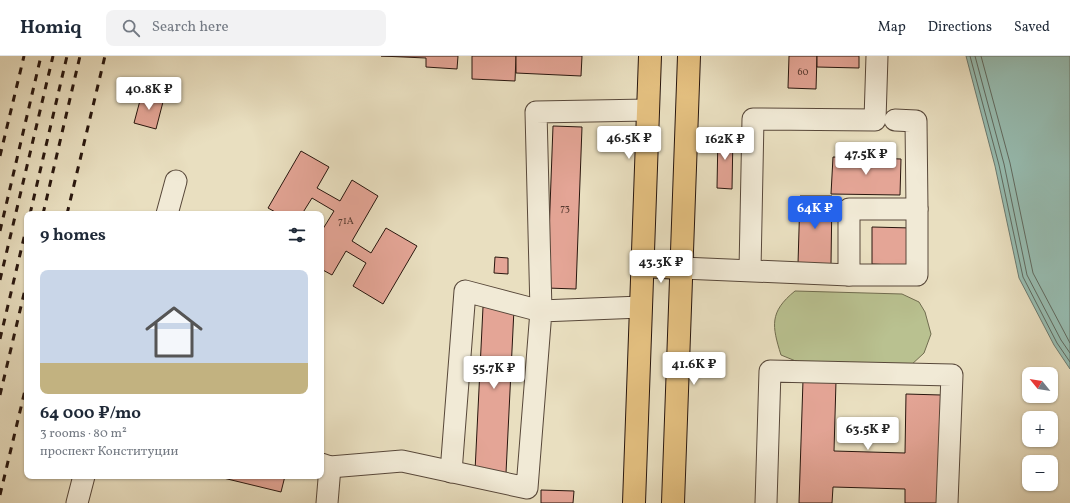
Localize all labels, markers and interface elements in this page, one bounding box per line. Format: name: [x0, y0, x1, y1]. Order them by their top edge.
search box: [106, 10, 386, 46]
text: Homiq: [20, 15, 82, 41]
icon: search: [120, 17, 142, 39]
text: Search here: [152, 17, 229, 38]
text: Map: [878, 18, 906, 37]
text: Directions: [928, 18, 992, 37]
text: Saved: [1014, 18, 1050, 37]
house number: 60: [797, 65, 809, 79]
pin: 40.8K ₽: [112, 77, 186, 111]
text: 40.8K ₽: [125, 81, 173, 99]
pin: 46.5K ₽: [592, 126, 666, 160]
pin: 162K ₽: [692, 127, 758, 161]
text: 46.5K ₽: [606, 130, 652, 148]
text: 162K ₽: [705, 131, 745, 149]
pin: 47.5K ₽: [829, 142, 903, 176]
text: 47.5K ₽: [844, 146, 888, 164]
pin: 64K ₽: [787, 196, 843, 230]
text: 64K ₽: [797, 200, 833, 218]
house number: 73: [560, 201, 570, 215]
house number: 71А: [338, 214, 354, 228]
text: 9 homes: [40, 224, 106, 247]
icon: filters: [286, 224, 308, 246]
pin: 43.3K ₽: [624, 250, 698, 284]
text: 43.3K ₽: [638, 254, 684, 272]
icon: home: [138, 296, 210, 368]
pin: 41.6K ₽: [657, 352, 731, 386]
pin: 55.7K ₽: [457, 356, 531, 390]
text: 41.6K ₽: [672, 356, 716, 374]
text: 55.7K ₽: [473, 360, 515, 378]
north arrow: [1022, 367, 1058, 403]
map controls: [1022, 367, 1058, 491]
text: 64 000 ₽/mo: [40, 402, 141, 425]
button: +: [1022, 411, 1058, 447]
pin: 63.5K ₽: [831, 417, 905, 451]
text: 63.5K ₽: [846, 421, 890, 439]
text: 3 rooms · 80 m²: [40, 425, 127, 443]
text: проспект Конституции: [40, 443, 178, 461]
button: −: [1022, 455, 1058, 491]

